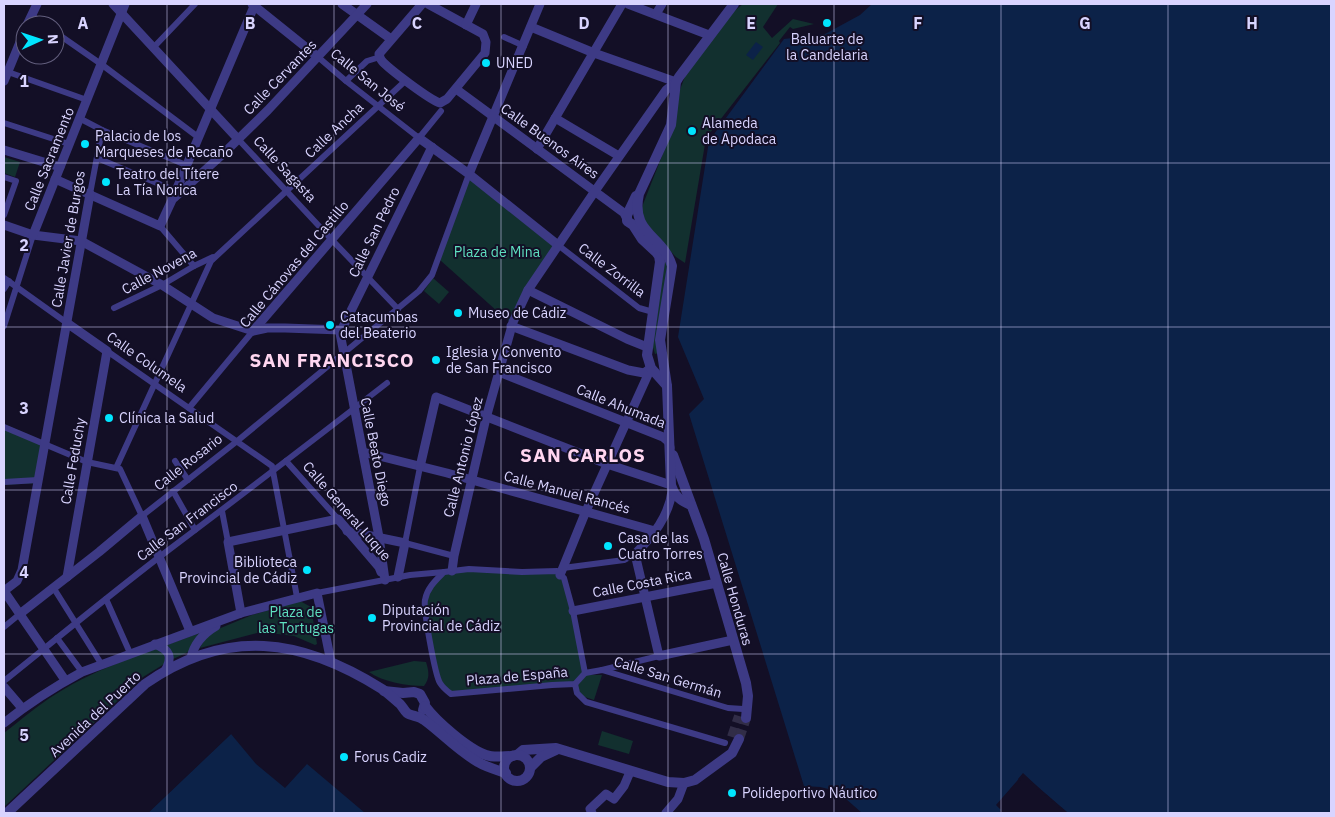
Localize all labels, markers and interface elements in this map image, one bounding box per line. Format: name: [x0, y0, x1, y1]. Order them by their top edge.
text: A: [78, 13, 89, 33]
text: B: [245, 13, 256, 33]
text: C: [412, 13, 422, 33]
text: D: [578, 13, 590, 33]
text: E: [746, 13, 756, 33]
text: F: [913, 13, 923, 33]
text: G: [1079, 13, 1091, 33]
text: H: [1246, 13, 1258, 33]
north arrow: [15, 15, 65, 65]
marker: Baluarte de la Candelaria: [821, 17, 833, 29]
place label: Baluarte de la Candelaria: [786, 30, 868, 64]
text: N: [44, 34, 62, 45]
street label: Calle Cervantes: [240, 35, 321, 118]
street label: Calle San José: [327, 44, 409, 116]
place label: UNED: [496, 54, 533, 72]
marker: UNED: [480, 57, 492, 69]
text: 1: [19, 71, 29, 91]
street label: Calle Ancha: [301, 98, 368, 162]
street label: Calle Buenos Aires: [497, 99, 603, 183]
street label: Calle Sacramento: [20, 104, 78, 214]
place label: Alameda de Apodaca: [702, 114, 777, 148]
marker: Alameda de Apodaca: [686, 125, 698, 137]
place label: Palacio de los Marqueses de Recaño: [95, 127, 233, 161]
street label: Calle Sagasta: [250, 132, 321, 206]
marker: Palacio de los Marqueses de Recaño: [79, 138, 91, 150]
place label: Teatro del Títere La Tía Norica: [116, 165, 219, 199]
street label: Calle Javier de Burgos: [47, 169, 89, 309]
marker: Teatro del Títere La Tía Norica: [100, 176, 112, 188]
street label: Calle San Pedro: [344, 184, 404, 280]
street label: Calle Cánovas del Castillo: [236, 197, 353, 331]
text: 2: [19, 235, 29, 255]
street label: Calle Zorrilla: [575, 239, 650, 301]
park label: Plaza de Mina: [454, 243, 541, 261]
street label: Calle Novena: [118, 244, 200, 298]
place label: Museo de Cádiz: [468, 304, 567, 322]
marker: Museo de Cádiz: [452, 307, 464, 319]
place label: Catacumbas del Beaterio: [340, 308, 418, 342]
marker: Catacumbas del Beaterio: [324, 319, 336, 331]
street label: Calle Columela: [103, 328, 191, 397]
place label: Iglesia y Convento de San Francisco: [446, 343, 562, 377]
district label: SAN FRANCISCO: [250, 348, 414, 372]
marker: Iglesia y Convento de San Francisco: [430, 354, 442, 366]
street label: Calle Ahumada: [574, 380, 669, 432]
street label: Calle Antonio López: [439, 394, 487, 519]
street label: Calle Beato Diego: [357, 396, 395, 508]
text: 3: [19, 398, 29, 418]
place label: Clínica la Salud: [119, 409, 214, 427]
marker: Clínica la Salud: [103, 412, 115, 424]
street label: Calle Feduchy: [57, 416, 89, 506]
street label: Calle Rosario: [150, 430, 226, 494]
district label: SAN CARLOS: [520, 443, 646, 467]
street label: Calle General Luque: [299, 458, 395, 565]
street label: Calle Manuel Rancés: [502, 466, 632, 518]
street label: Calle San Francisco: [133, 477, 241, 565]
place label: Casa de las Cuatro Torres: [618, 529, 703, 563]
marker: Casa de las Cuatro Torres: [602, 540, 614, 552]
street label: Calle Honduras: [713, 550, 757, 648]
place label: Biblioteca Provincial de Cádiz: [179, 553, 298, 587]
text: 4: [19, 562, 29, 582]
marker: Biblioteca Provincial de Cádiz: [301, 564, 313, 576]
street label: Calle Costa Rica: [591, 564, 694, 601]
place label: Diputación Provincial de Cádiz: [382, 601, 501, 635]
park label: Plaza de las Tortugas: [258, 603, 334, 637]
marker: Diputación Provincial de Cádiz: [366, 612, 378, 624]
street label: Calle San Germán: [612, 652, 724, 702]
street label: Plaza de España: [465, 663, 569, 689]
street label: Avenida del Puerto: [46, 667, 145, 761]
text: 5: [19, 725, 29, 745]
place label: Forus Cadiz: [354, 748, 427, 766]
marker: Forus Cadiz: [338, 751, 350, 763]
place label: Polideportivo Náutico: [742, 784, 877, 802]
marker: Polideportivo Náutico: [726, 787, 738, 799]

